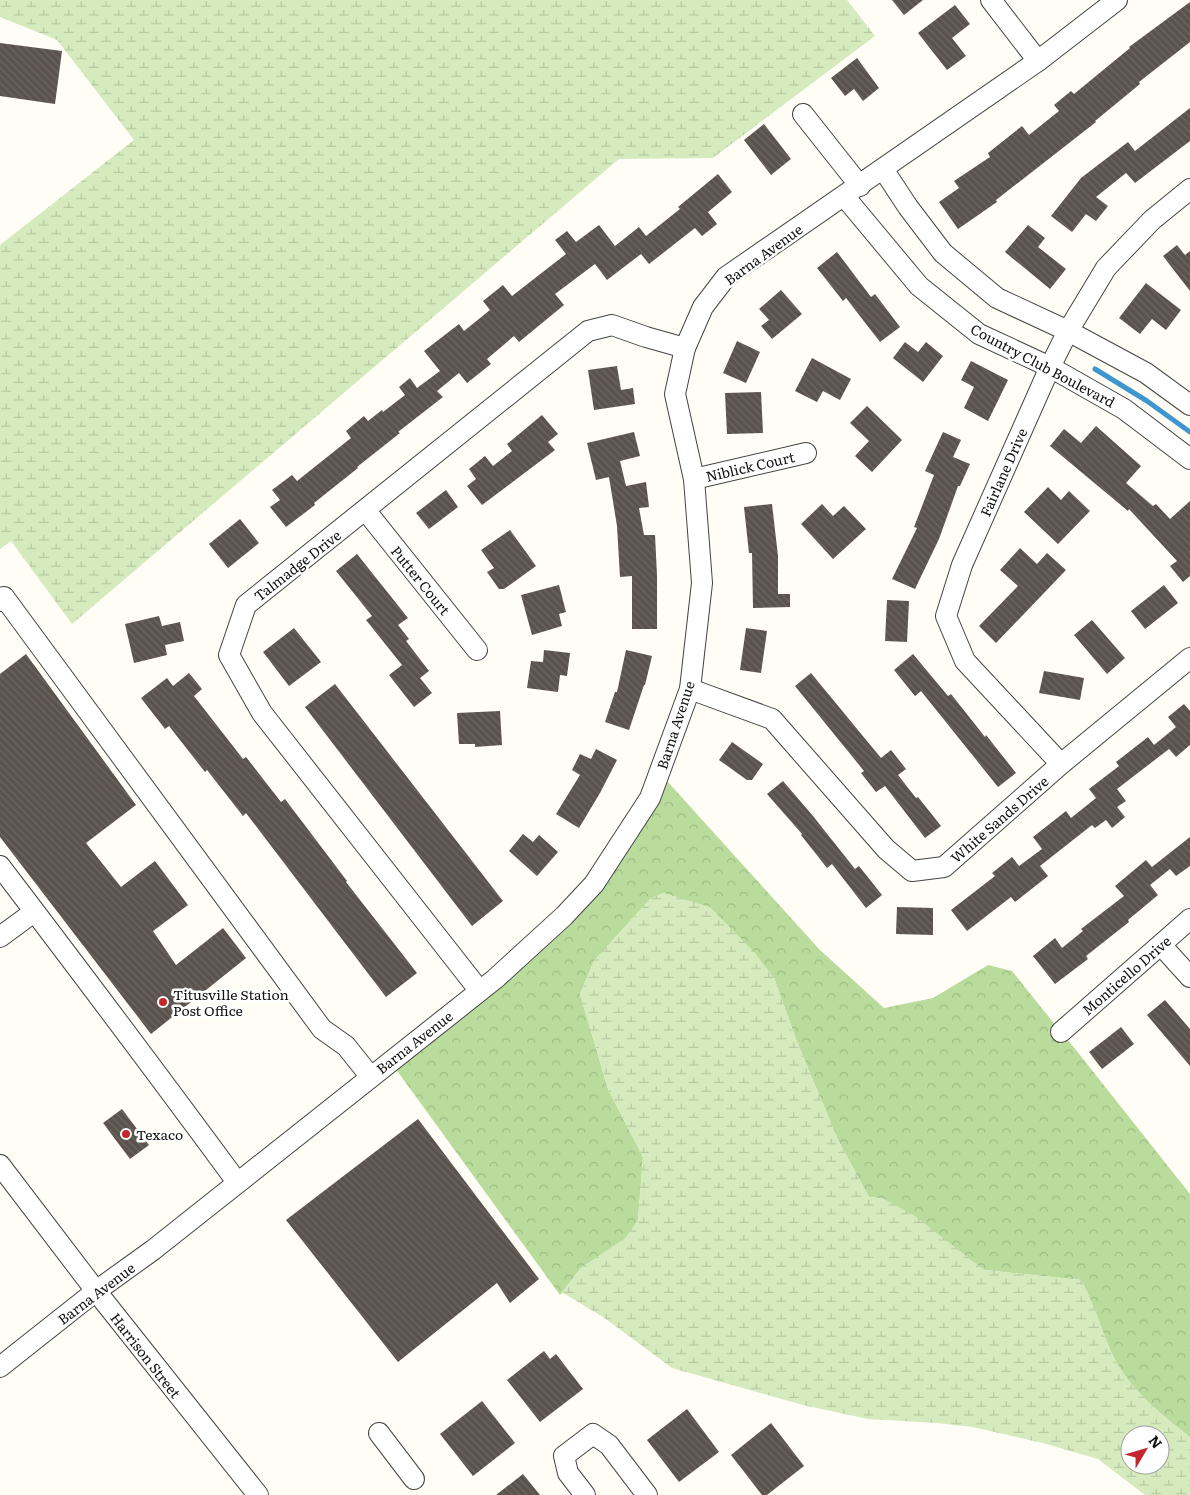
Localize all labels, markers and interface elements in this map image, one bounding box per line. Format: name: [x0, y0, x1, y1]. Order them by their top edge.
street label: Barna Avenue: [720, 219, 806, 289]
street label: Country Club Boulevard: [967, 318, 1119, 412]
street label: Fairlane Drive: [975, 425, 1031, 519]
street label: Niblick Court: [704, 446, 797, 486]
street label: Talmadge Drive: [249, 525, 345, 605]
street label: Putter Court: [387, 541, 455, 619]
street label: Barna Avenue: [651, 678, 699, 772]
street label: White Sands Drive: [946, 771, 1052, 867]
street label: Monticello Drive: [1077, 931, 1175, 1019]
place label: Titusville Station Post Office: [173, 984, 289, 1020]
marker: Titusville Station Post Office: [157, 996, 169, 1008]
street label: Barna Avenue: [372, 1006, 456, 1078]
place label: Texaco: [136, 1124, 183, 1144]
marker: Texaco: [120, 1128, 132, 1140]
street label: Barna Avenue: [53, 1257, 139, 1329]
street label: Harrison Street: [106, 1308, 186, 1402]
north arrow: [1120, 1425, 1170, 1475]
text: N: [1145, 1431, 1168, 1452]

